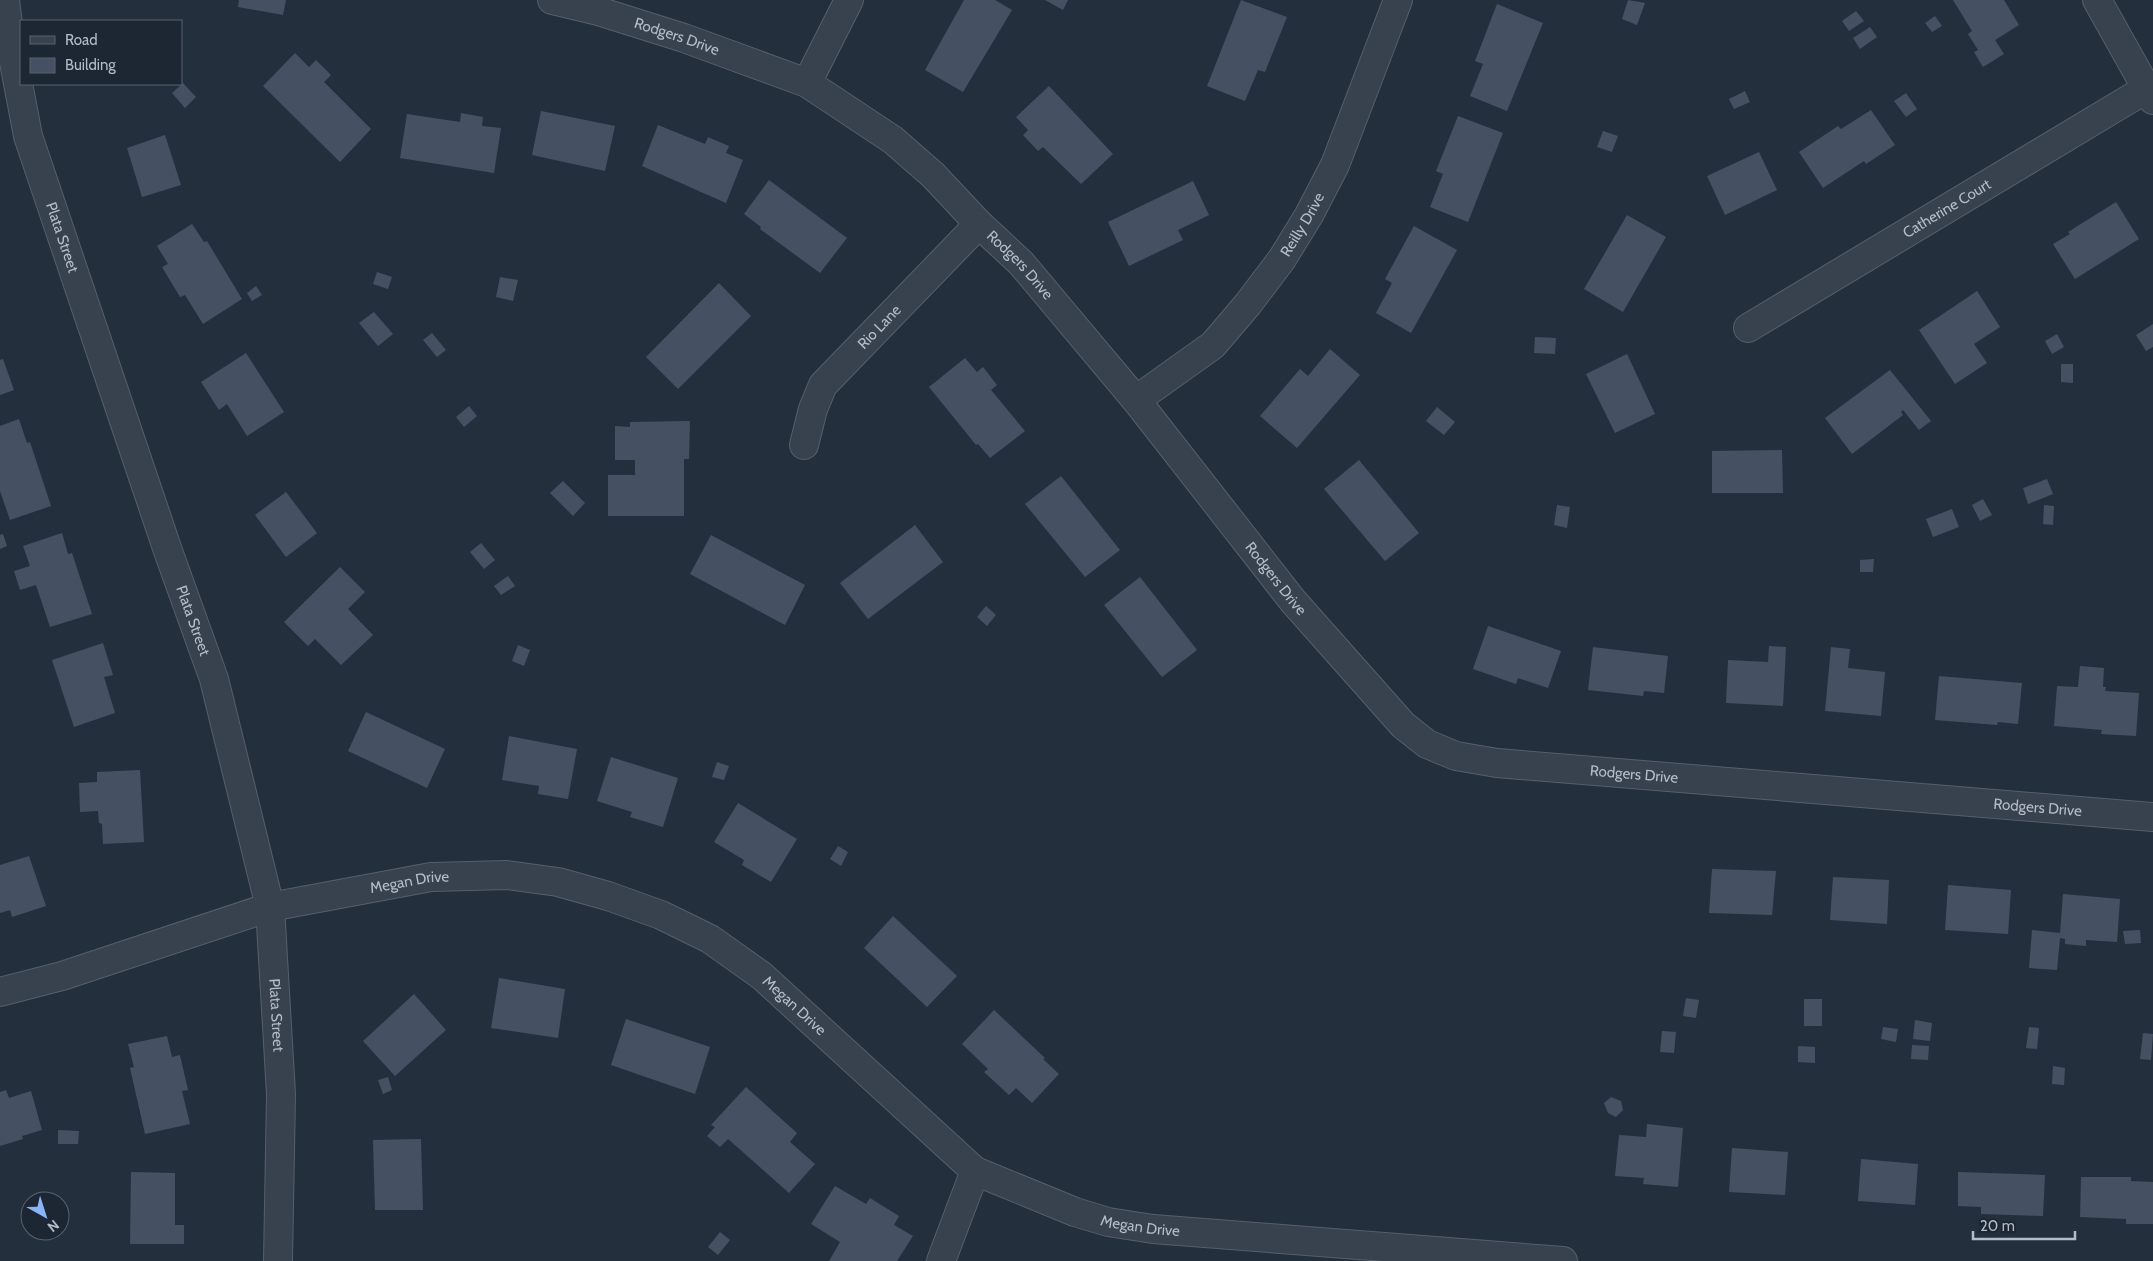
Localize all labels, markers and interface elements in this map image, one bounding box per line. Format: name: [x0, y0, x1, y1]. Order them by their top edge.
street label: Rodgers Drive: [632, 14, 722, 59]
legend: [20, 20, 182, 85]
text: Road: [65, 31, 98, 49]
text: Building: [65, 56, 116, 74]
street label: Catherine Court: [1900, 175, 1994, 242]
street label: Reilly Drive: [1277, 189, 1328, 260]
street label: Plata Street: [42, 200, 82, 275]
street label: Rodgers Drive: [983, 227, 1057, 304]
street label: Rio Lane: [854, 301, 905, 353]
street label: Rodgers Drive: [1241, 538, 1311, 619]
street label: Plata Street: [172, 583, 214, 658]
street label: Rodgers Drive: [1589, 762, 1679, 787]
street label: Rodgers Drive: [1993, 795, 2083, 820]
street label: Megan Drive: [369, 868, 450, 897]
street label: Megan Drive: [759, 972, 830, 1039]
street label: Plata Street: [265, 978, 287, 1052]
north arrow: [20, 1191, 70, 1241]
scale bar: [1973, 1208, 2076, 1240]
street label: Megan Drive: [1098, 1211, 1181, 1240]
text: N: [44, 1216, 63, 1236]
text: 20 m: [1980, 1217, 2015, 1235]

